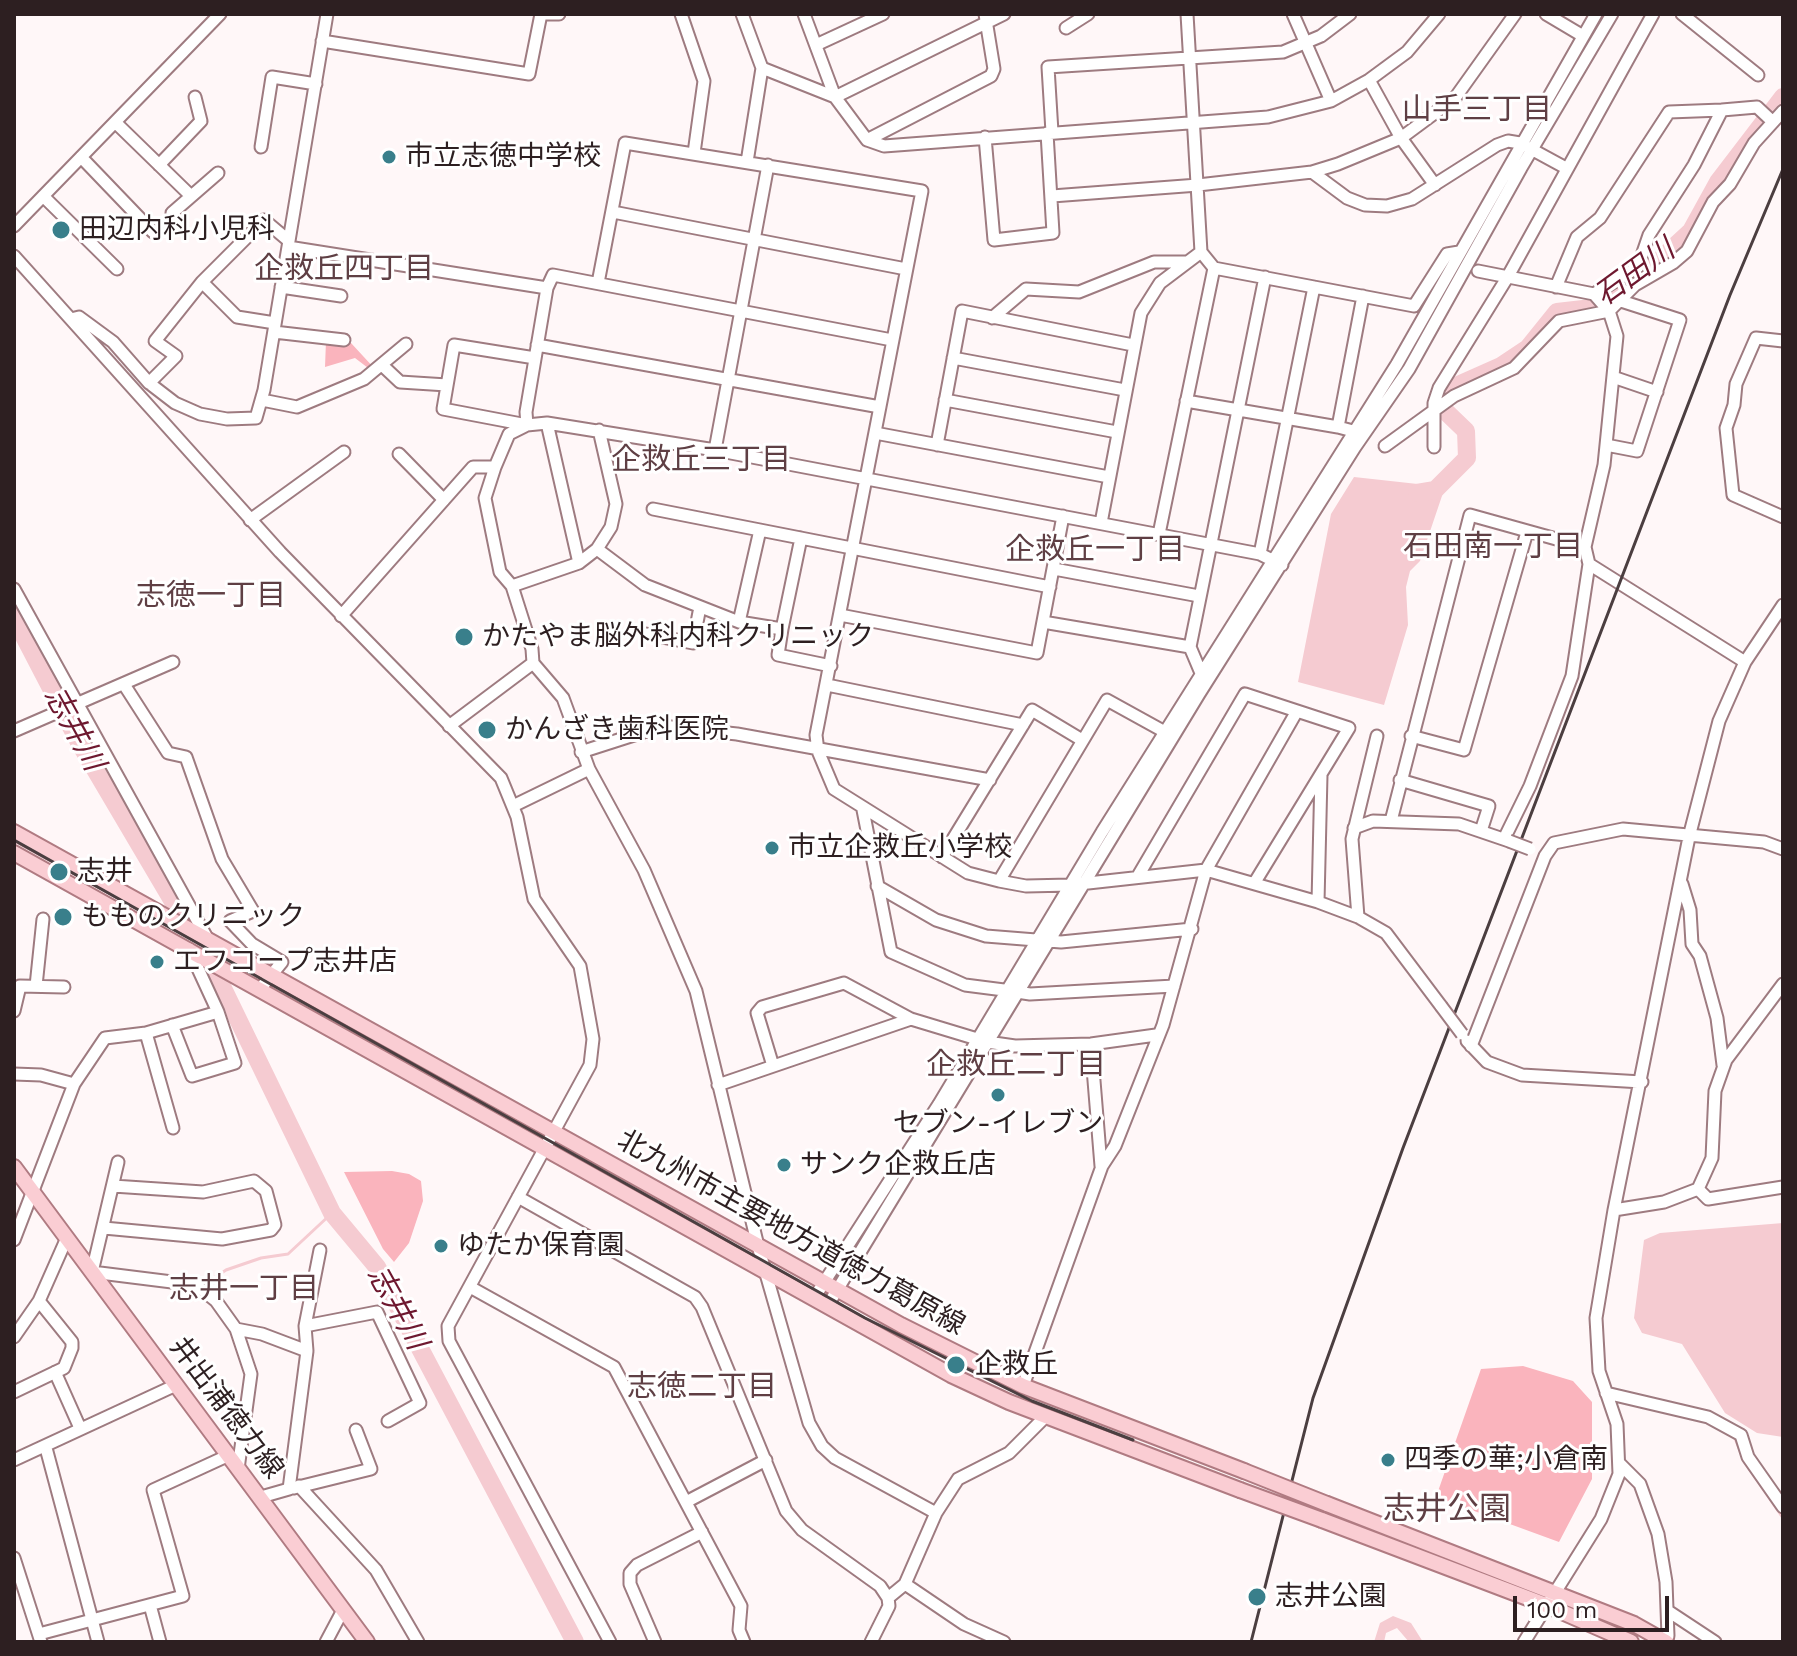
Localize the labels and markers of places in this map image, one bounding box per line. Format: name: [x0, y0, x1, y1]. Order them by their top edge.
place label: 市立志徳中学校: [405, 140, 601, 174]
marker: 市立志徳中学校: [380, 148, 398, 166]
place label: 田辺内科小児科: [79, 213, 275, 247]
marker: 田辺内科小児科: [50, 219, 72, 241]
place label: かたやま脳外科内科クリニック: [482, 620, 874, 654]
marker: かたやま脳外科内科クリニック: [453, 626, 475, 648]
place label: かんざき歯科医院: [505, 713, 729, 747]
marker: かんざき歯科医院: [476, 719, 498, 741]
place label: 市立企救丘小学校: [788, 831, 1012, 865]
marker: 市立企救丘小学校: [763, 839, 781, 857]
place label: 志井: [77, 855, 133, 889]
marker: 志井: [48, 861, 70, 883]
place label: もものクリニック: [81, 900, 305, 934]
marker: もものクリニック: [52, 906, 74, 928]
place label: エフコープ志井店: [173, 945, 397, 979]
marker: エフコープ志井店: [148, 953, 166, 971]
marker: セブン-イレブン: [989, 1086, 1007, 1104]
place label: セブン-イレブン: [893, 1107, 1103, 1141]
place label: サンク企救丘店: [800, 1148, 996, 1182]
marker: サンク企救丘店: [775, 1156, 793, 1174]
place label: ゆたか保育園: [457, 1229, 625, 1263]
marker: ゆたか保育園: [432, 1237, 450, 1255]
place label: 企救丘: [974, 1348, 1058, 1382]
marker: 企救丘: [945, 1354, 967, 1376]
place label: 四季の華;小倉南: [1404, 1443, 1608, 1477]
marker: 四季の華;小倉南: [1379, 1451, 1397, 1469]
place label: 志井公園: [1275, 1580, 1387, 1614]
marker: 志井公園: [1246, 1586, 1268, 1608]

